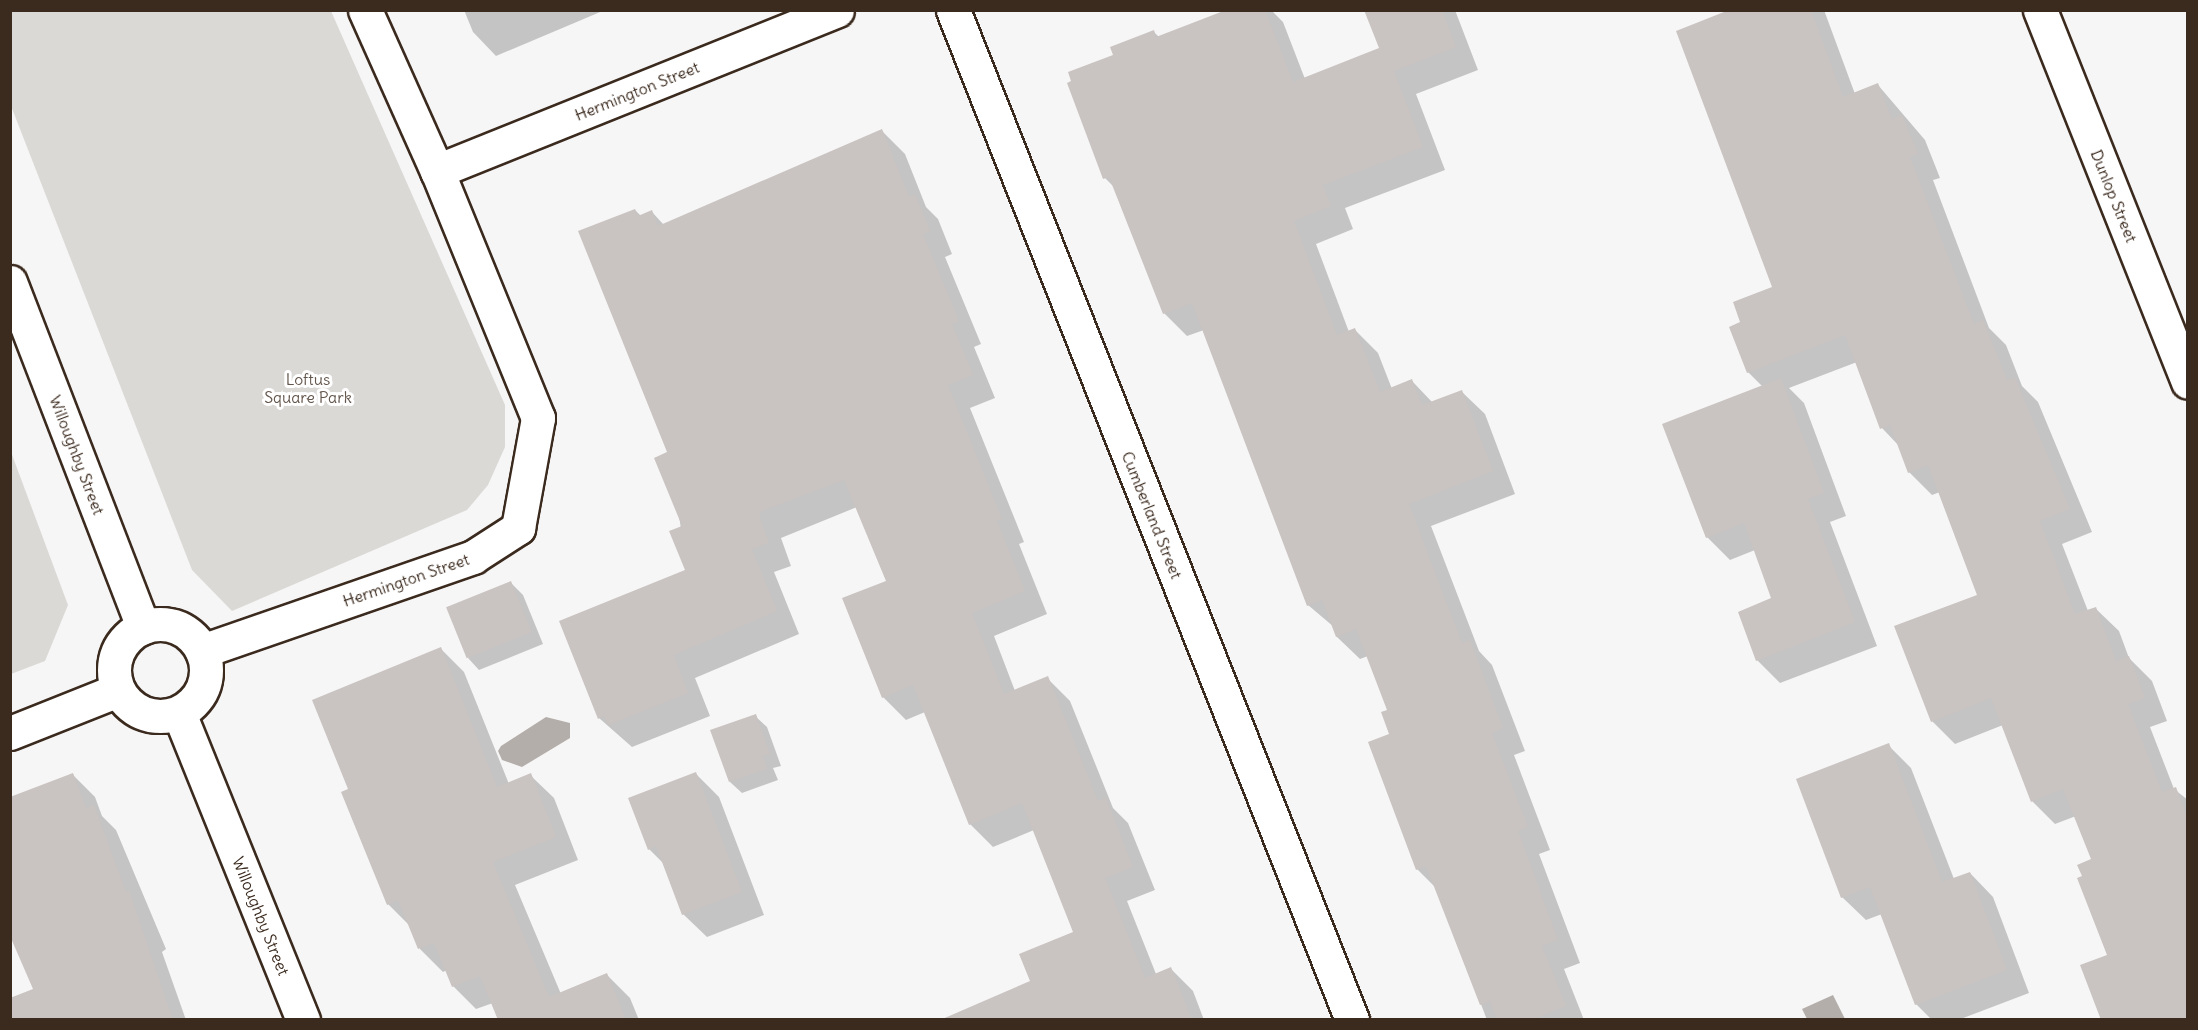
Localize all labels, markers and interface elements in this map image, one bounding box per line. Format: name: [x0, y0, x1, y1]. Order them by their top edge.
street label: Hermington Street: [572, 57, 702, 125]
street label: Dunlop Street: [2087, 147, 2141, 245]
park label: Loftus Square Park: [264, 369, 352, 407]
street label: Willoughby Street: [45, 393, 109, 517]
street label: Cumberland Street: [1118, 449, 1186, 581]
street label: Hermington Street: [340, 549, 472, 611]
street label: Willoughby Street: [228, 854, 294, 978]

